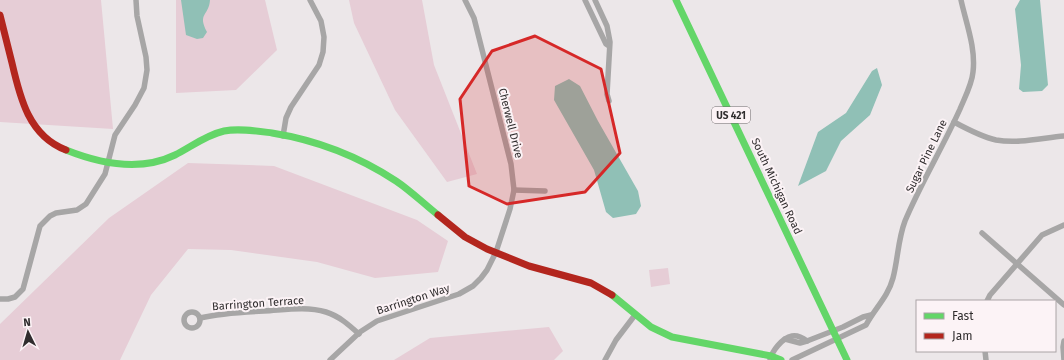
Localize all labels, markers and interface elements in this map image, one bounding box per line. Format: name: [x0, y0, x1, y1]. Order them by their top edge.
street label: Cherwell Drive: [496, 87, 526, 160]
road number: US 421: [712, 107, 750, 123]
street label: Sugar Pine Lane: [903, 118, 950, 195]
street label: South Michigan Road: [749, 136, 805, 236]
street label: Barrington Way: [375, 281, 452, 317]
street label: Barrington Terrace: [212, 294, 304, 313]
legend: [916, 300, 1056, 352]
text: Fast: [952, 309, 974, 323]
north arrow: [8, 312, 48, 352]
text: N: [23, 316, 31, 329]
text: Jam: [952, 329, 972, 343]

